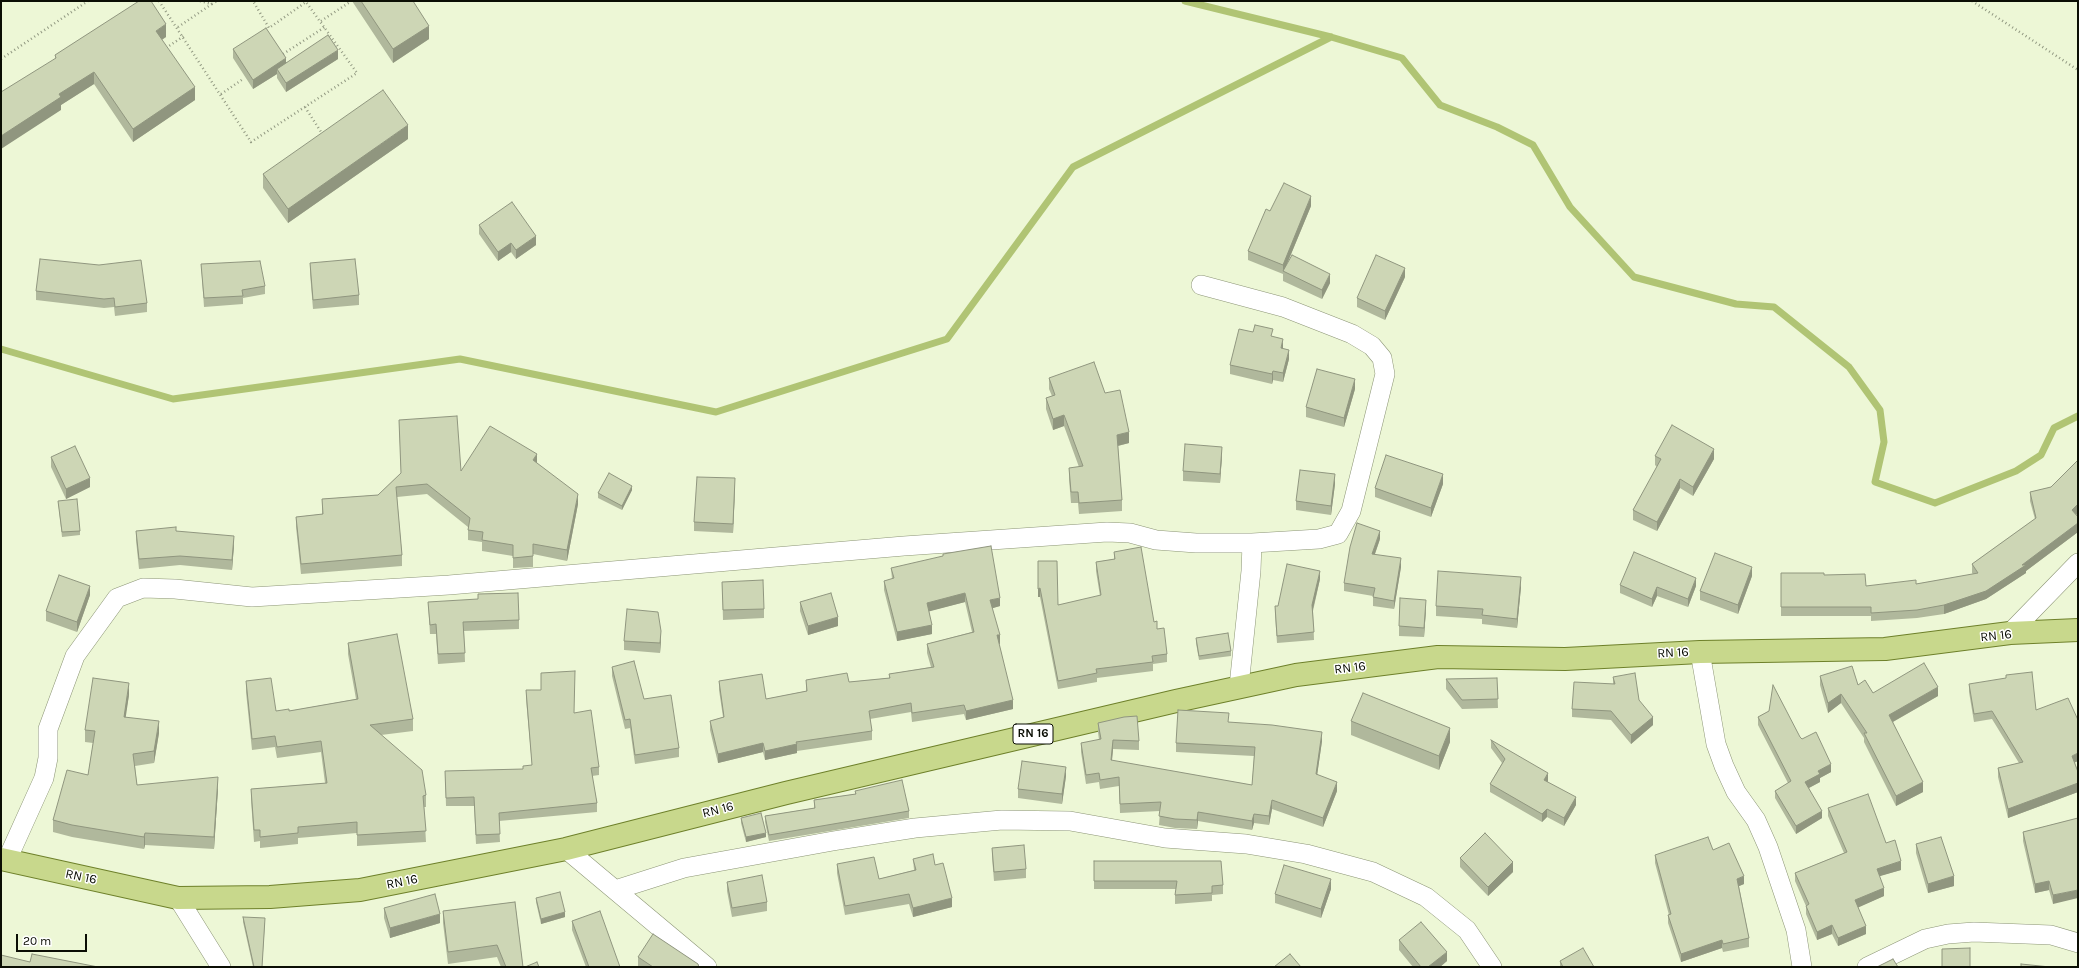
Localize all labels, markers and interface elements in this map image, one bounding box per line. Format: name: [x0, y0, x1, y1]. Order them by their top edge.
street label: RN 16: [1979, 627, 2013, 645]
street label: RN 16: [1657, 644, 1689, 662]
street label: RN 16: [1333, 658, 1367, 678]
road number: RN 16: [1013, 724, 1053, 744]
street label: RN 16: [701, 799, 735, 821]
street label: RN 16: [64, 866, 98, 888]
street label: RN 16: [385, 871, 419, 893]
scale bar: [18, 926, 89, 952]
text: 20 m: [23, 934, 51, 948]

